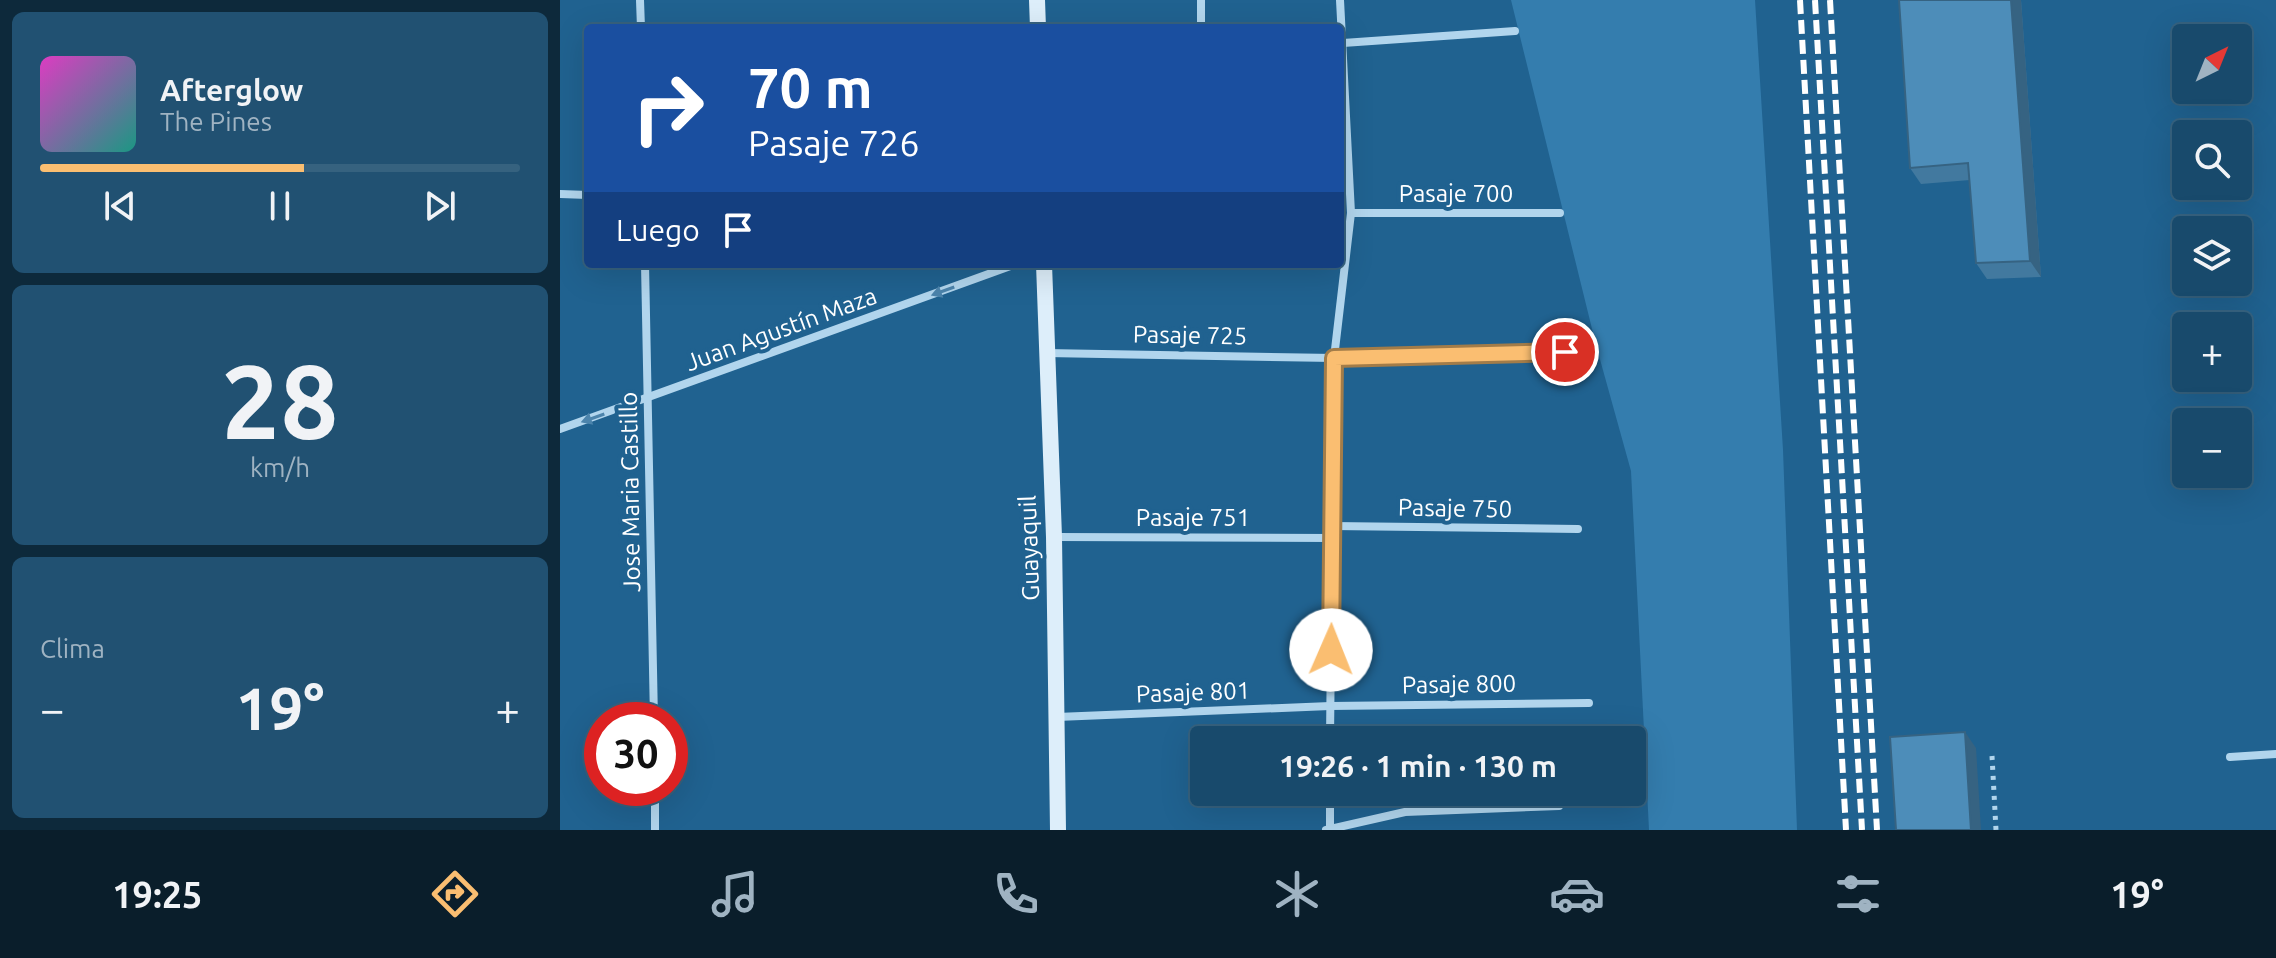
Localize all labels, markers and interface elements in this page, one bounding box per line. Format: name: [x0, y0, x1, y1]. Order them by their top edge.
north arrow: [2172, 24, 2252, 104]
map controls: [2172, 24, 2252, 488]
icon: right: [616, 56, 720, 160]
text: 70 m: [748, 56, 873, 119]
text: Afterglow: [160, 73, 303, 107]
text: The Pines: [160, 107, 272, 136]
button: search: [2172, 120, 2252, 200]
text: Pasaje 726: [748, 122, 920, 163]
street label: Pasaje 700: [1399, 180, 1513, 207]
icon: previous: [98, 184, 142, 228]
icon: pause: [258, 184, 302, 228]
icon: next: [418, 184, 462, 228]
icon: arrive: [716, 208, 760, 252]
text: Luego: [616, 213, 700, 247]
button: layers: [2172, 216, 2252, 296]
street label: Juan Agustín Maza: [682, 282, 880, 376]
one-way arrow: [931, 285, 955, 298]
button: +: [2172, 312, 2252, 392]
pin: [1531, 318, 1599, 386]
street label: Pasaje 725: [1133, 321, 1247, 349]
icon: arrive: [1543, 330, 1587, 374]
text: 28: [221, 342, 339, 459]
street label: Jose Maria Castillo: [615, 392, 645, 592]
button: −: [2172, 408, 2252, 488]
one-way arrow: [581, 412, 605, 424]
text: km/h: [250, 453, 310, 482]
street label: Pasaje 750: [1398, 494, 1512, 522]
street label: Guayaquil: [1014, 495, 1044, 601]
street label: Pasaje 751: [1136, 504, 1250, 531]
position arrow: [1289, 608, 1373, 692]
text: Clima: [40, 634, 105, 663]
street label: Pasaje 800: [1402, 670, 1516, 698]
text: 19°: [236, 674, 324, 741]
street label: Pasaje 801: [1135, 677, 1251, 707]
text: −: [40, 684, 65, 733]
text: +: [495, 684, 520, 733]
speed limit sign: 30: [584, 702, 688, 806]
text: 19:26 · 1 min · 130 m: [1279, 749, 1557, 783]
icon: directions: [427, 866, 483, 922]
icon: music: [707, 866, 763, 922]
icon: phone: [988, 866, 1044, 922]
icon: climate: [1269, 866, 1325, 922]
icon: car: [1549, 866, 1605, 922]
icon: filters: [1830, 866, 1886, 922]
text: 19:25: [112, 874, 202, 915]
text: 19°: [2110, 874, 2164, 915]

